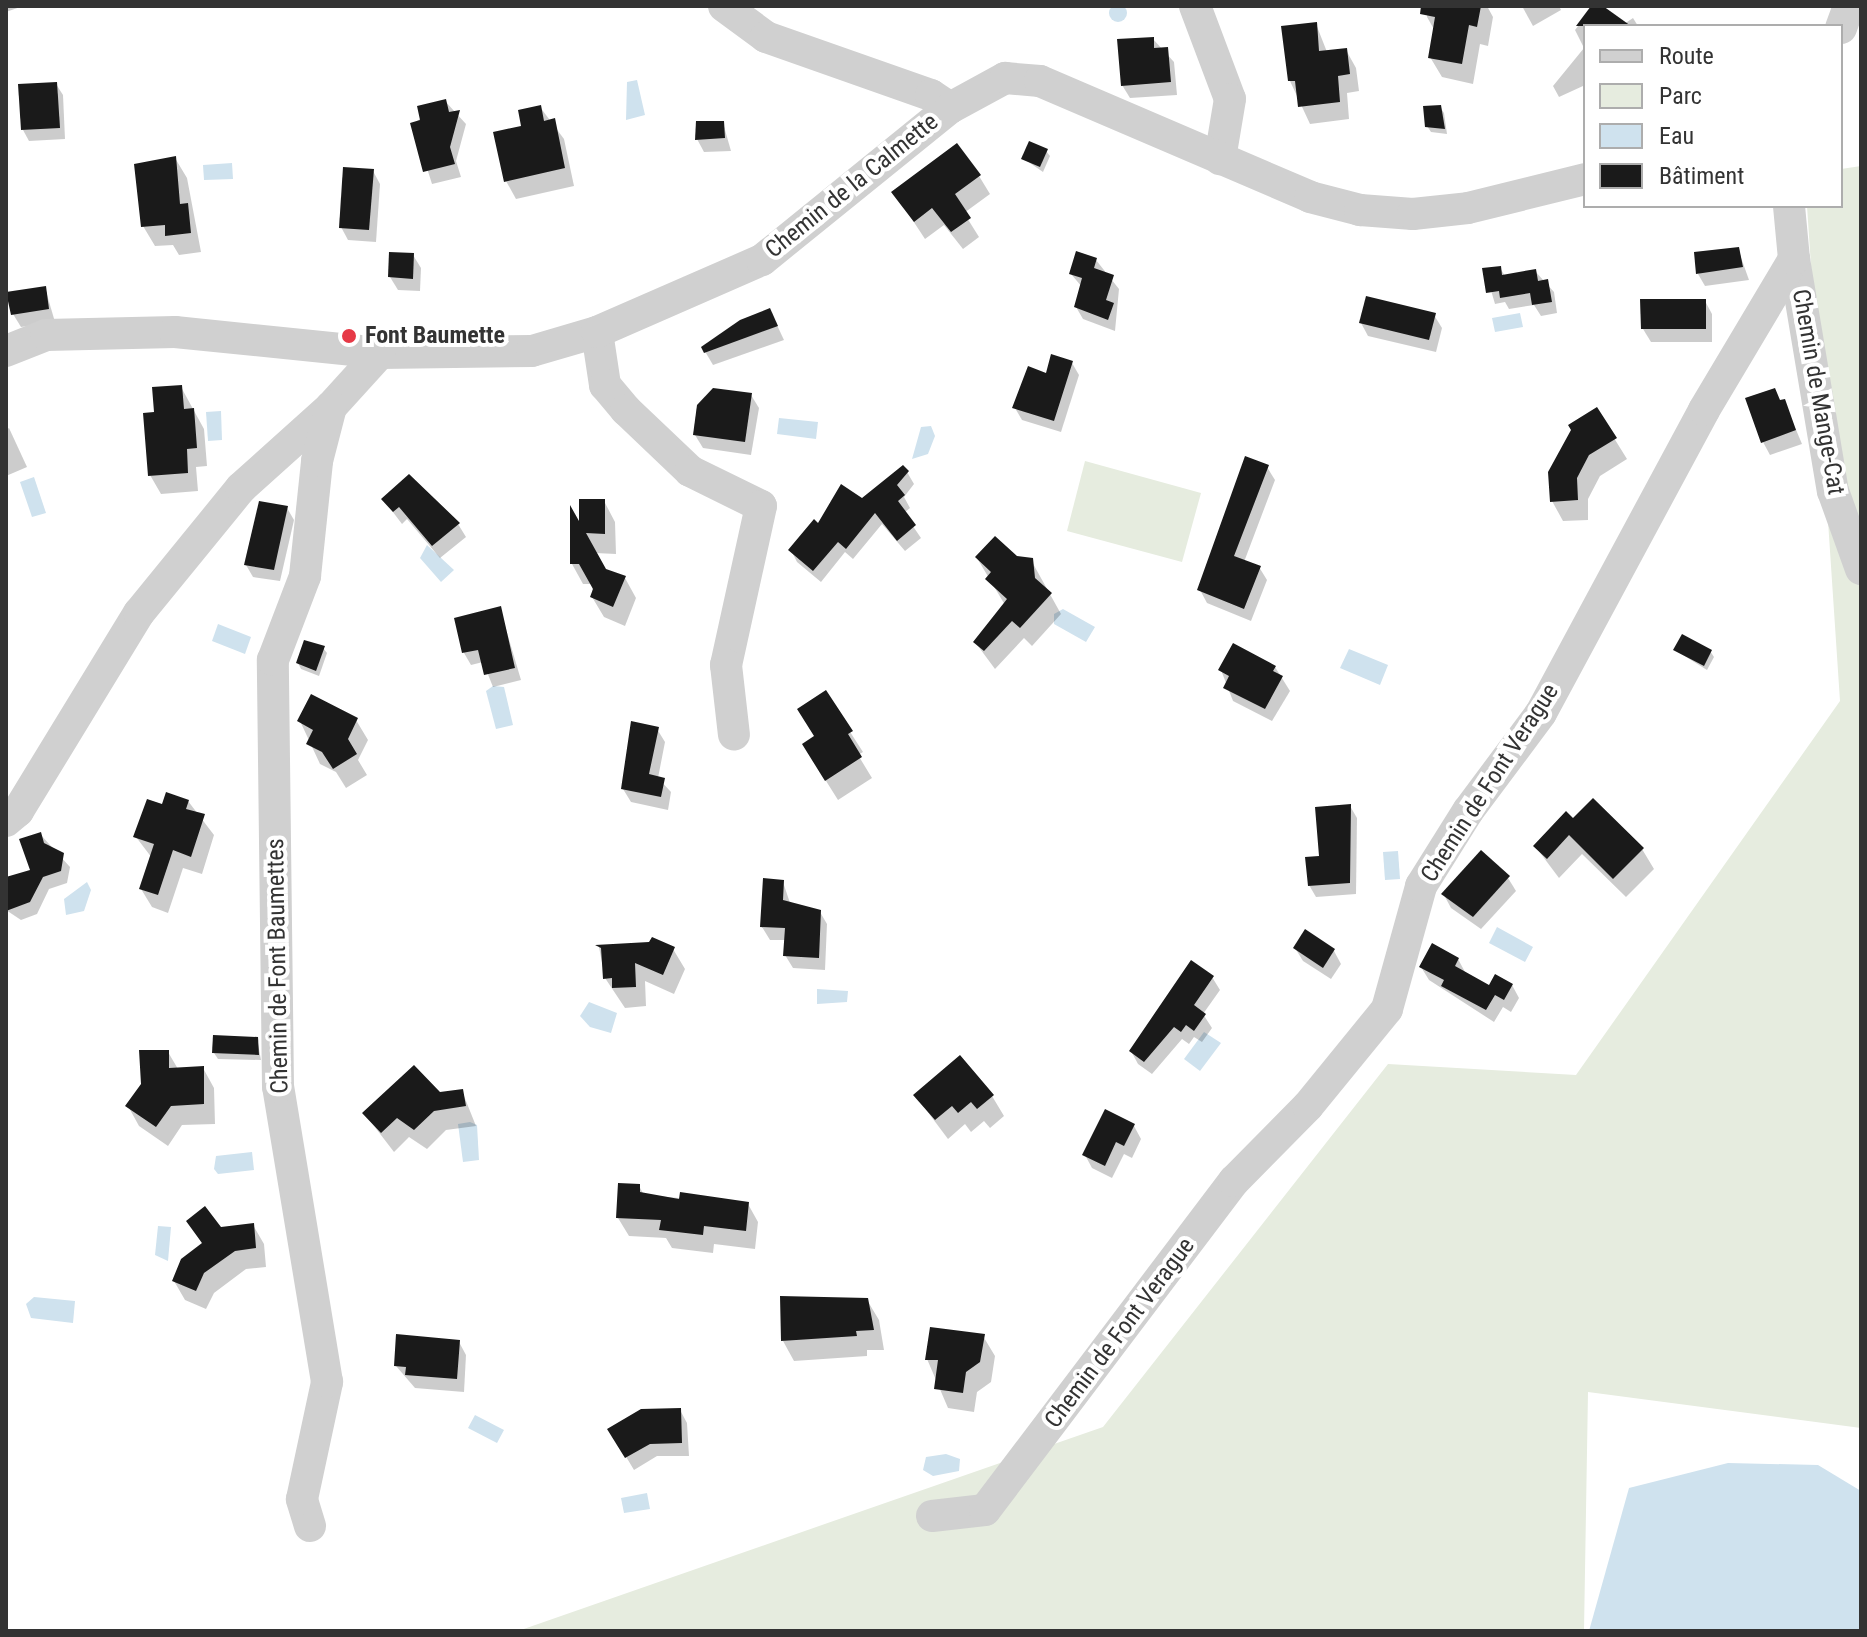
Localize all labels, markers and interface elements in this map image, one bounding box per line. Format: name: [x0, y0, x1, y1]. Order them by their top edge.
legend: [1583, 24, 1843, 208]
text: Route: [1659, 42, 1714, 70]
text: Parc: [1659, 82, 1702, 110]
street label: Chemin de la Calmette: [760, 108, 944, 264]
text: Eau: [1659, 122, 1694, 150]
text: Bâtiment: [1659, 162, 1744, 190]
street label: Chemin de Mange-Cat: [1786, 287, 1850, 497]
place label: Font Baumette: [365, 322, 505, 350]
marker: Font Baumette: [340, 327, 358, 345]
street label: Chemin de Font Verague: [1415, 678, 1565, 888]
street label: Chemin de Font Baumettes: [261, 838, 295, 1094]
street label: Chemin de Font Verague: [1039, 1232, 1201, 1434]

